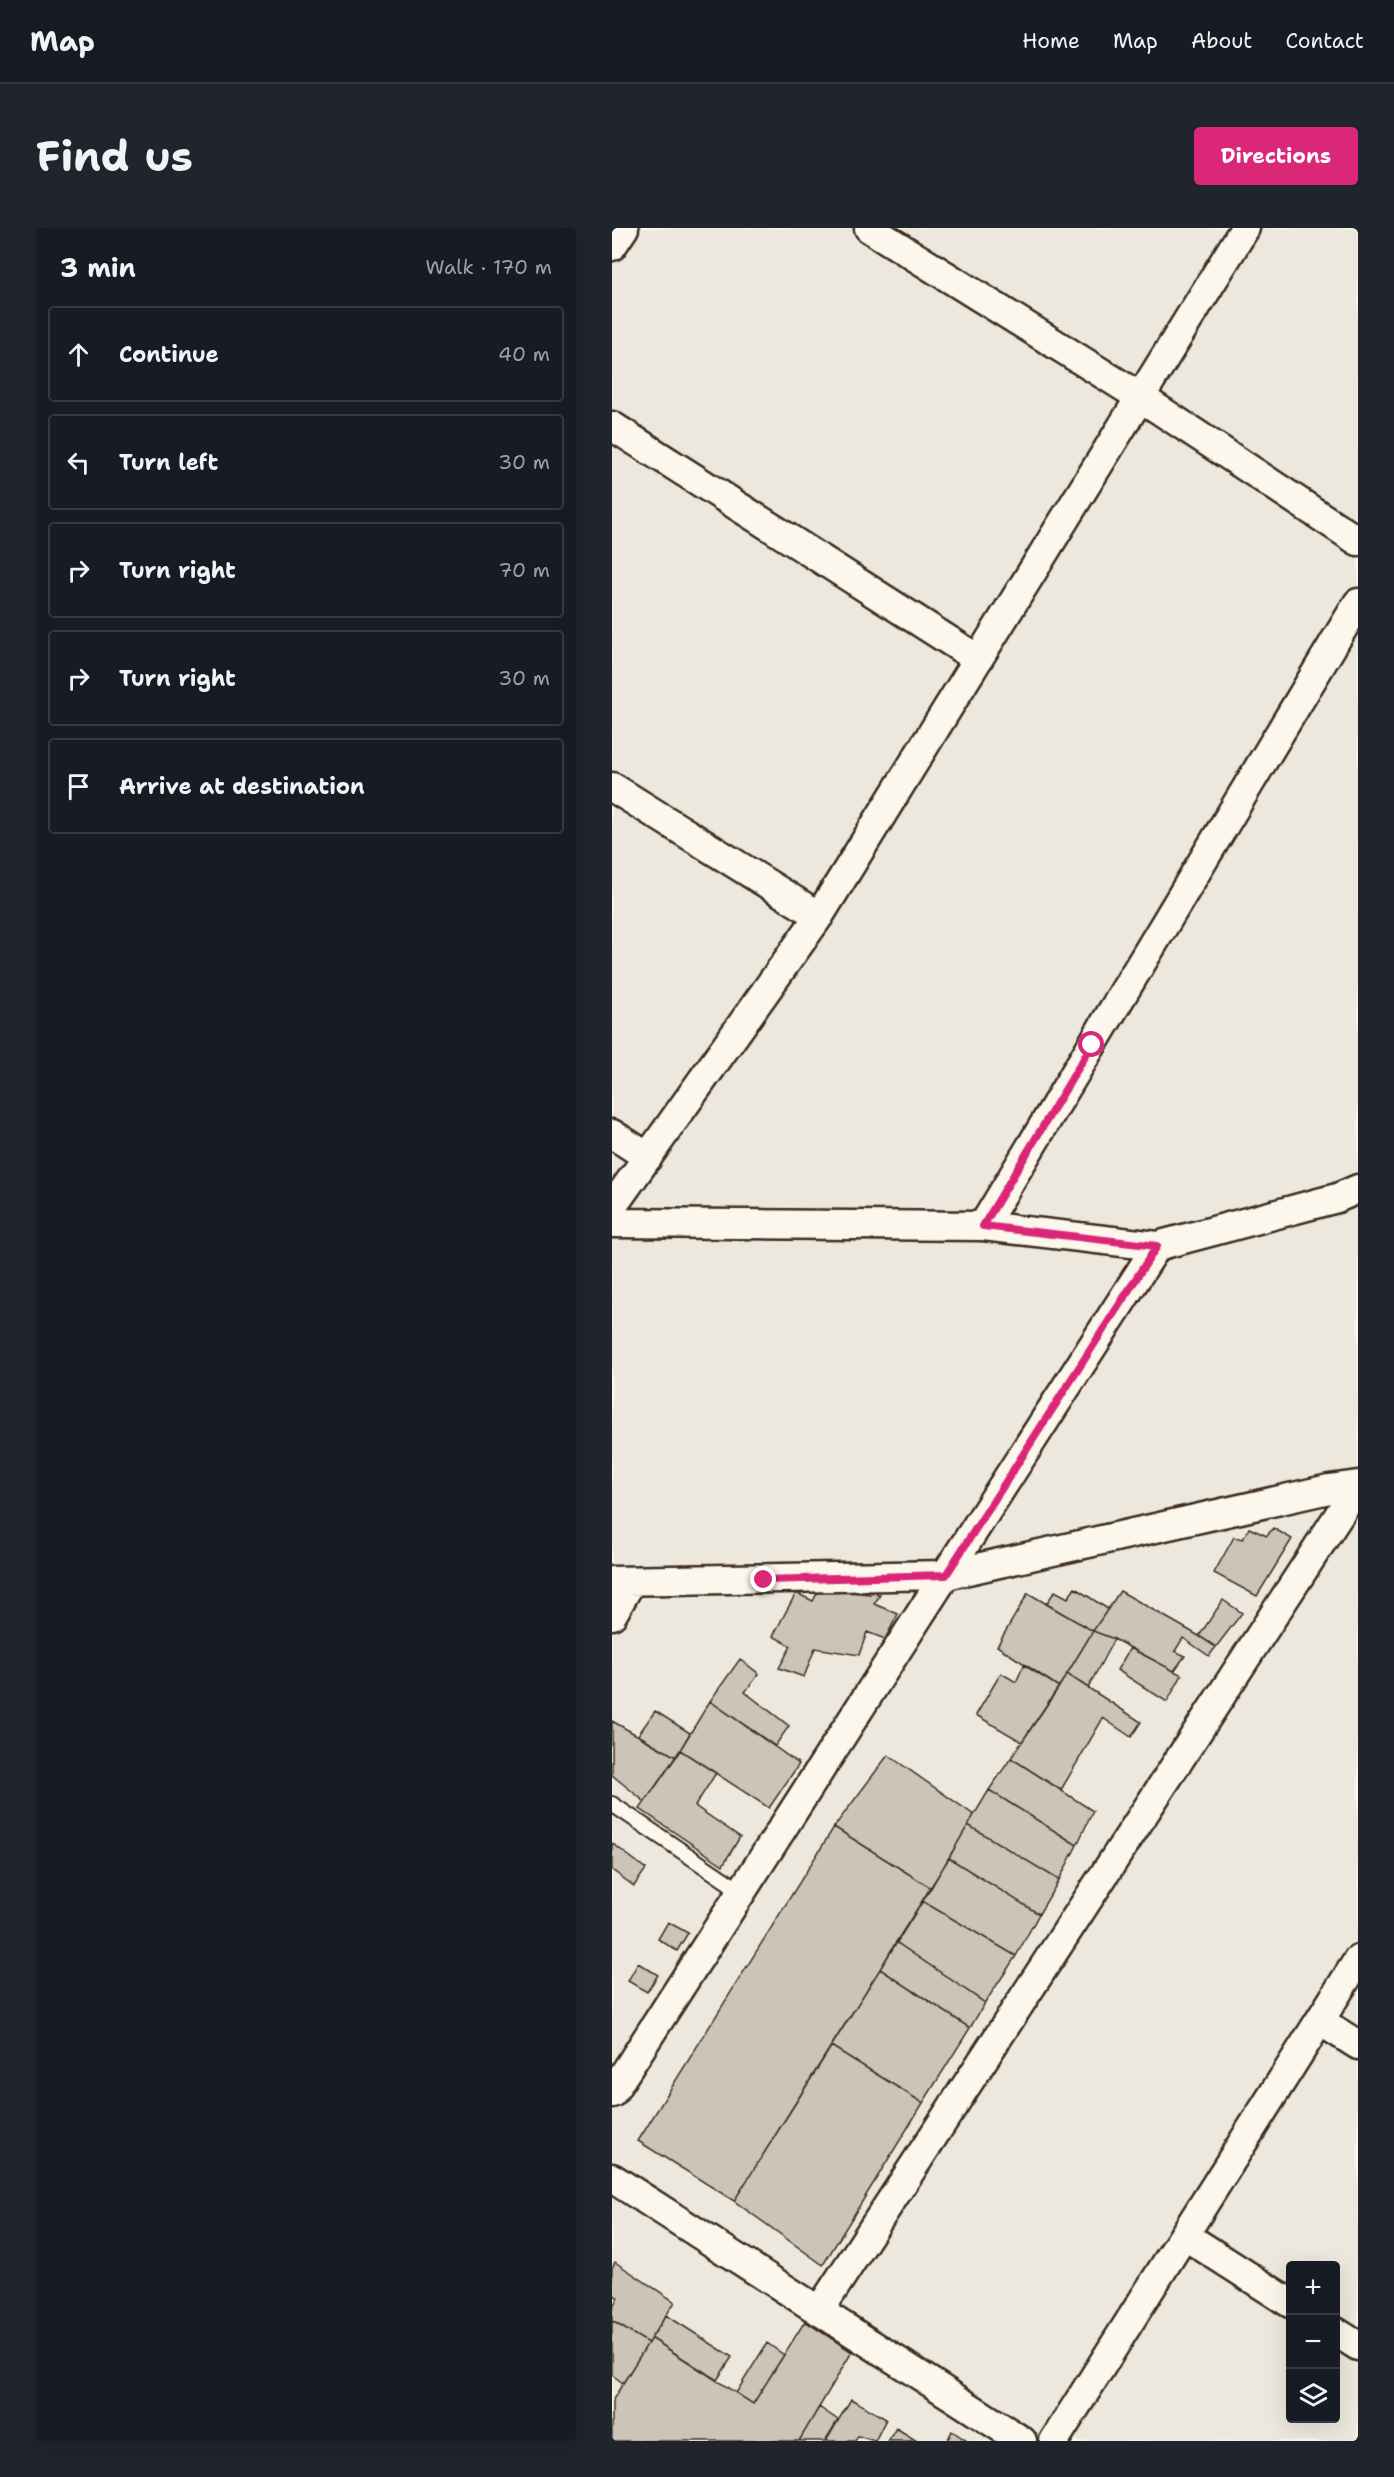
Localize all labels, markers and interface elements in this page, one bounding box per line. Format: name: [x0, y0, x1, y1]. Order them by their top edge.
text: Map: [30, 22, 95, 60]
text: Home: [1022, 27, 1080, 55]
text: Map: [1113, 27, 1158, 55]
text: About: [1191, 27, 1252, 55]
text: Contact: [1285, 27, 1364, 55]
button: Directions: [1194, 127, 1358, 185]
text: Find us: [36, 128, 193, 184]
text: 3 min: [60, 250, 136, 285]
text: Walk · 170 m: [426, 254, 552, 280]
icon: ahead: [62, 338, 95, 371]
text: Continue: [119, 340, 219, 369]
text: 40 m: [498, 341, 550, 367]
icon: left: [62, 446, 95, 479]
text: Turn left: [119, 448, 218, 477]
text: 30 m: [498, 449, 550, 475]
icon: right: [62, 554, 95, 587]
text: Turn right: [119, 556, 236, 585]
text: 70 m: [498, 557, 550, 583]
icon: right: [62, 662, 95, 695]
text: Turn right: [119, 664, 236, 693]
text: 30 m: [498, 665, 550, 691]
icon: arrive: [62, 770, 95, 803]
text: Arrive at destination: [119, 772, 365, 801]
route start: [1078, 1031, 1104, 1057]
route end: [750, 1566, 776, 1592]
map controls: [1286, 2261, 1340, 2423]
button: +: [1286, 2261, 1340, 2315]
button: −: [1286, 2315, 1340, 2369]
button: layers: [1286, 2369, 1340, 2423]

